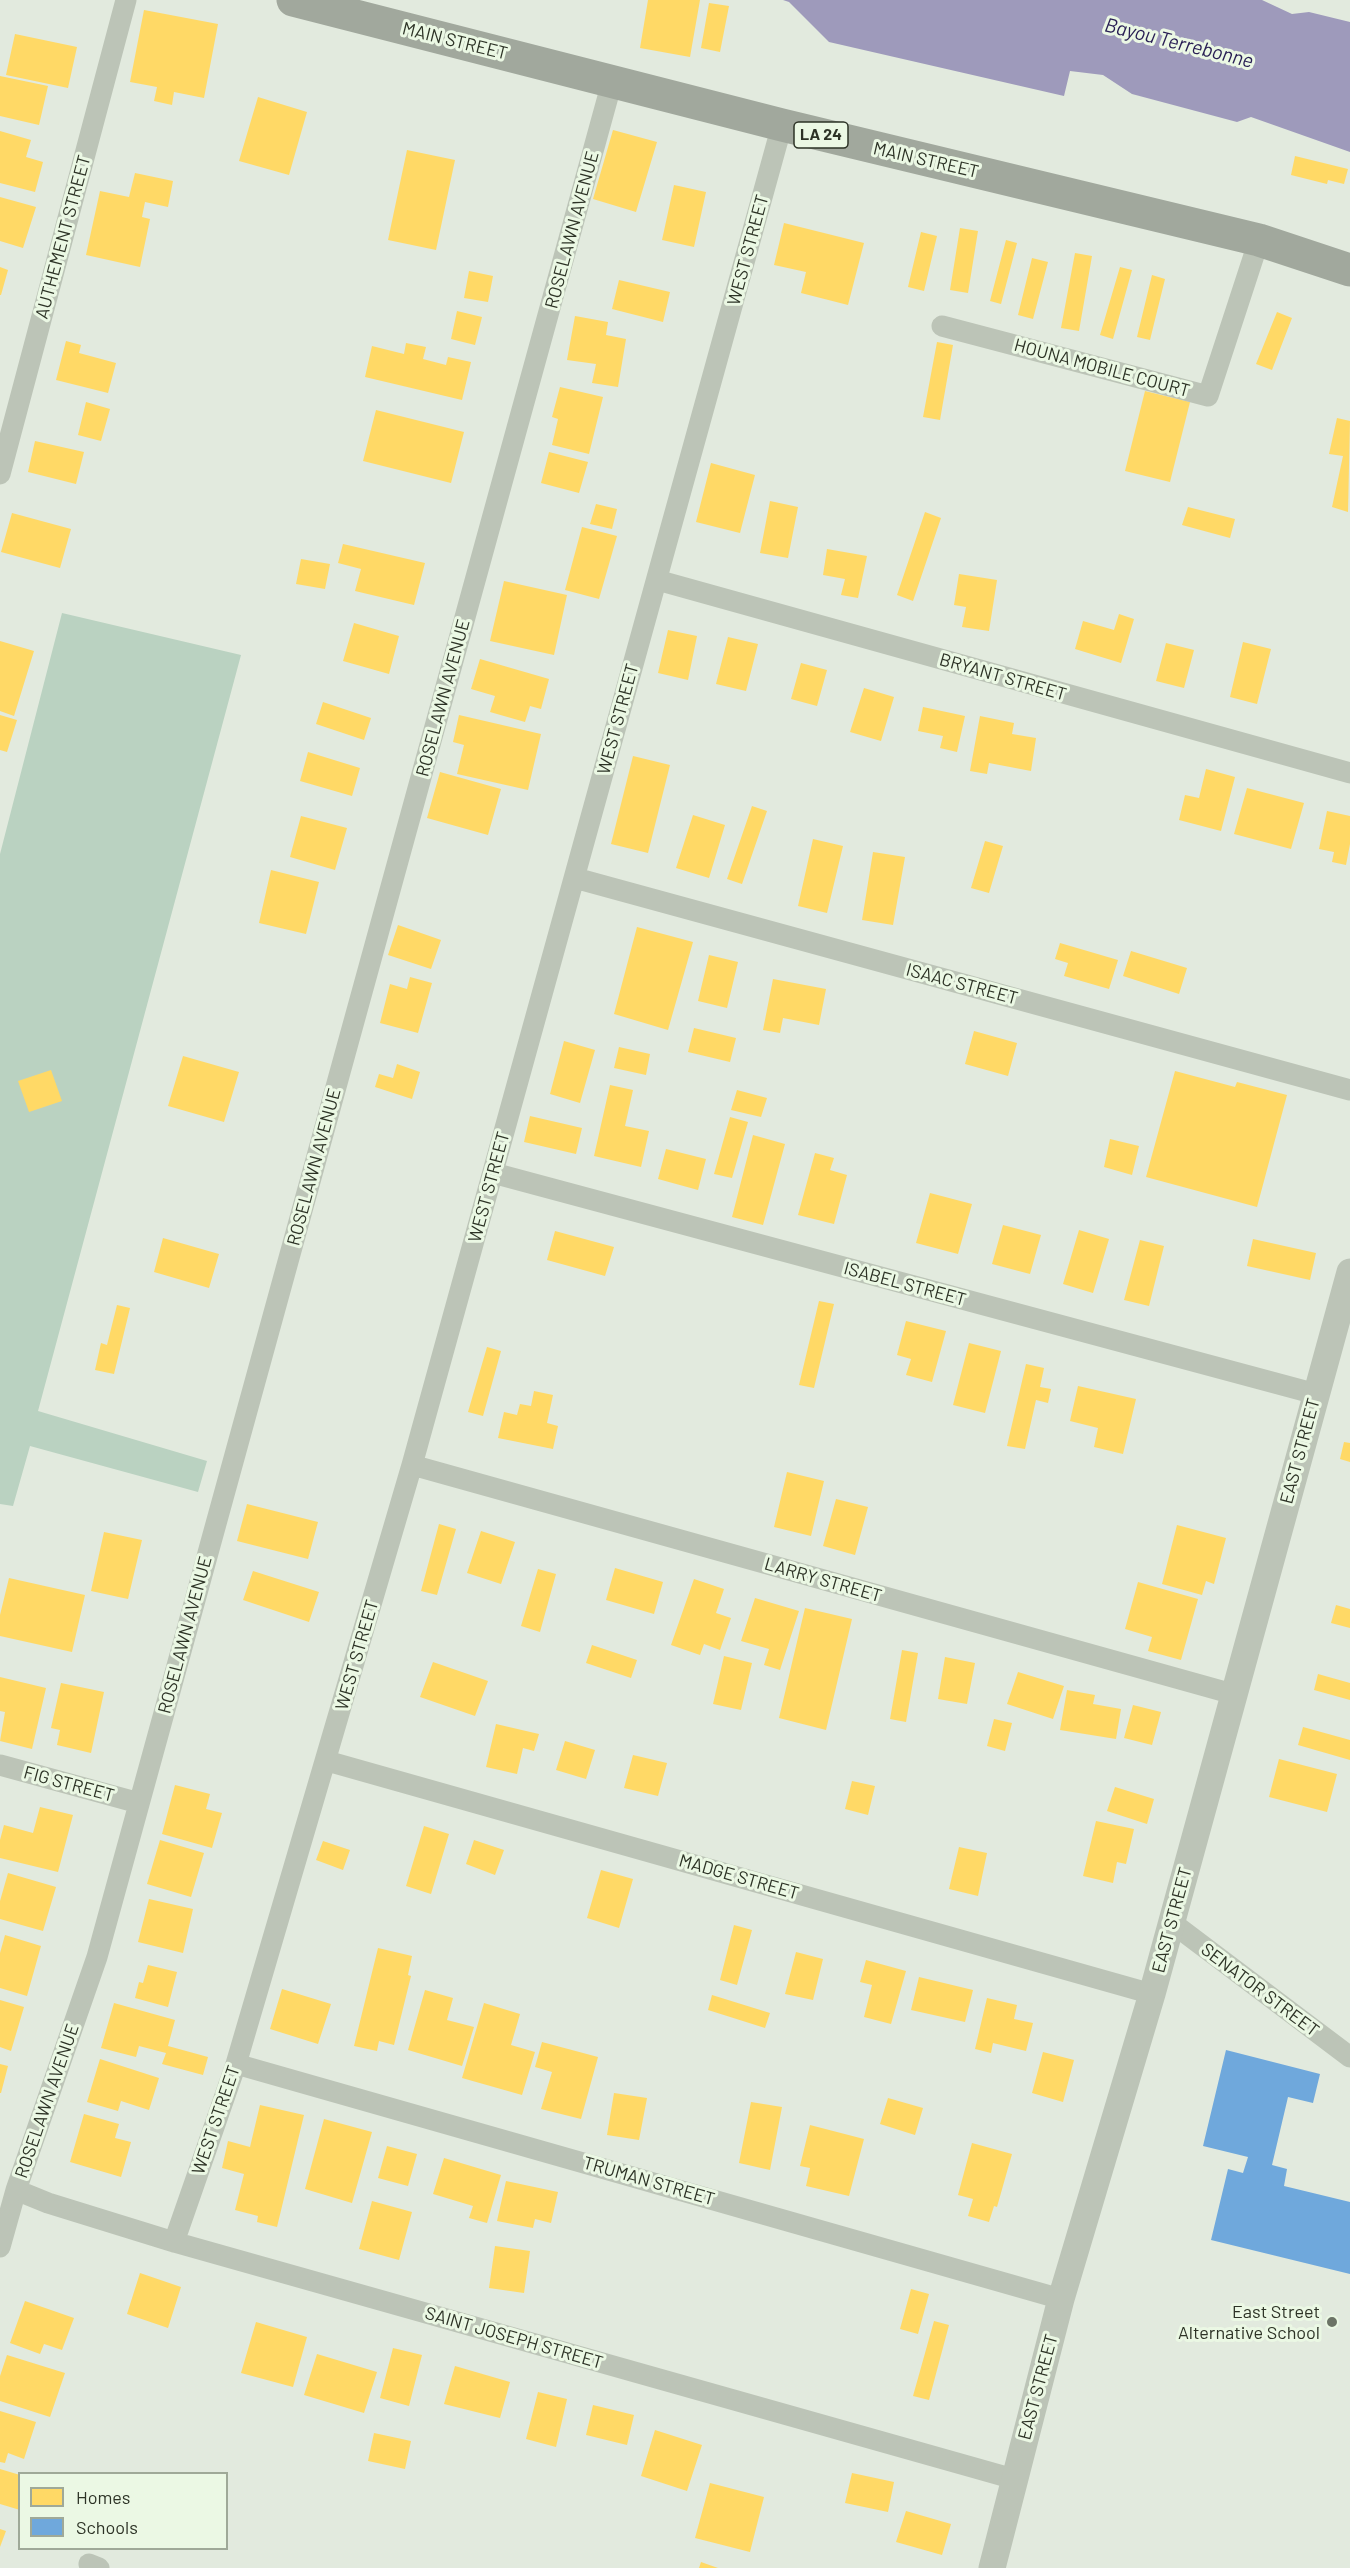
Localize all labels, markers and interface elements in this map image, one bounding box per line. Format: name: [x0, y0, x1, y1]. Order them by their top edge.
water label: Bayou Terrebonne: [1102, 13, 1256, 73]
street label: MAIN STREET: [400, 18, 510, 64]
road number: LA 24: [794, 122, 848, 148]
street label: MAIN STREET: [871, 137, 981, 183]
street label: ROSELAWN AVENUE: [541, 149, 603, 311]
street label: AUTHEMENT STREET: [31, 153, 95, 321]
street label: WEST STREET: [723, 192, 773, 308]
street label: HOUNA MOBILE COURT: [1012, 334, 1192, 402]
street label: ROSELAWN AVENUE: [412, 617, 474, 779]
street label: BRYANT STREET: [937, 649, 1069, 705]
street label: WEST STREET: [593, 661, 643, 777]
street label: ISAAC STREET: [904, 959, 1020, 1009]
street label: ROSELAWN AVENUE: [283, 1086, 345, 1248]
street label: WEST STREET: [464, 1129, 514, 1245]
street label: ISABEL STREET: [842, 1257, 968, 1311]
street label: EAST STREET: [1276, 1396, 1324, 1506]
street label: LARRY STREET: [762, 1553, 884, 1607]
street label: ROSELAWN AVENUE: [154, 1554, 216, 1716]
street label: WEST STREET: [331, 1597, 383, 1713]
street label: FIG STREET: [21, 1762, 117, 1806]
street label: MADGE STREET: [677, 1850, 801, 1904]
street label: EAST STREET: [1148, 1865, 1196, 1975]
street label: SENATOR STREET: [1197, 1939, 1323, 2041]
street label: ROSELAWN AVENUE: [10, 2021, 84, 2181]
street label: WEST STREET: [187, 2063, 245, 2177]
street label: TRUMAN STREET: [581, 2152, 717, 2210]
place label: East Street Alternative School: [1178, 2301, 1320, 2344]
street label: SAINT JOSEPH STREET: [422, 2302, 606, 2374]
marker: East Street Alternative School: [1325, 2315, 1339, 2329]
street label: EAST STREET: [1014, 2332, 1062, 2442]
legend: [18, 2472, 228, 2550]
text: Homes: [76, 2486, 130, 2508]
text: Schools: [76, 2516, 138, 2538]

